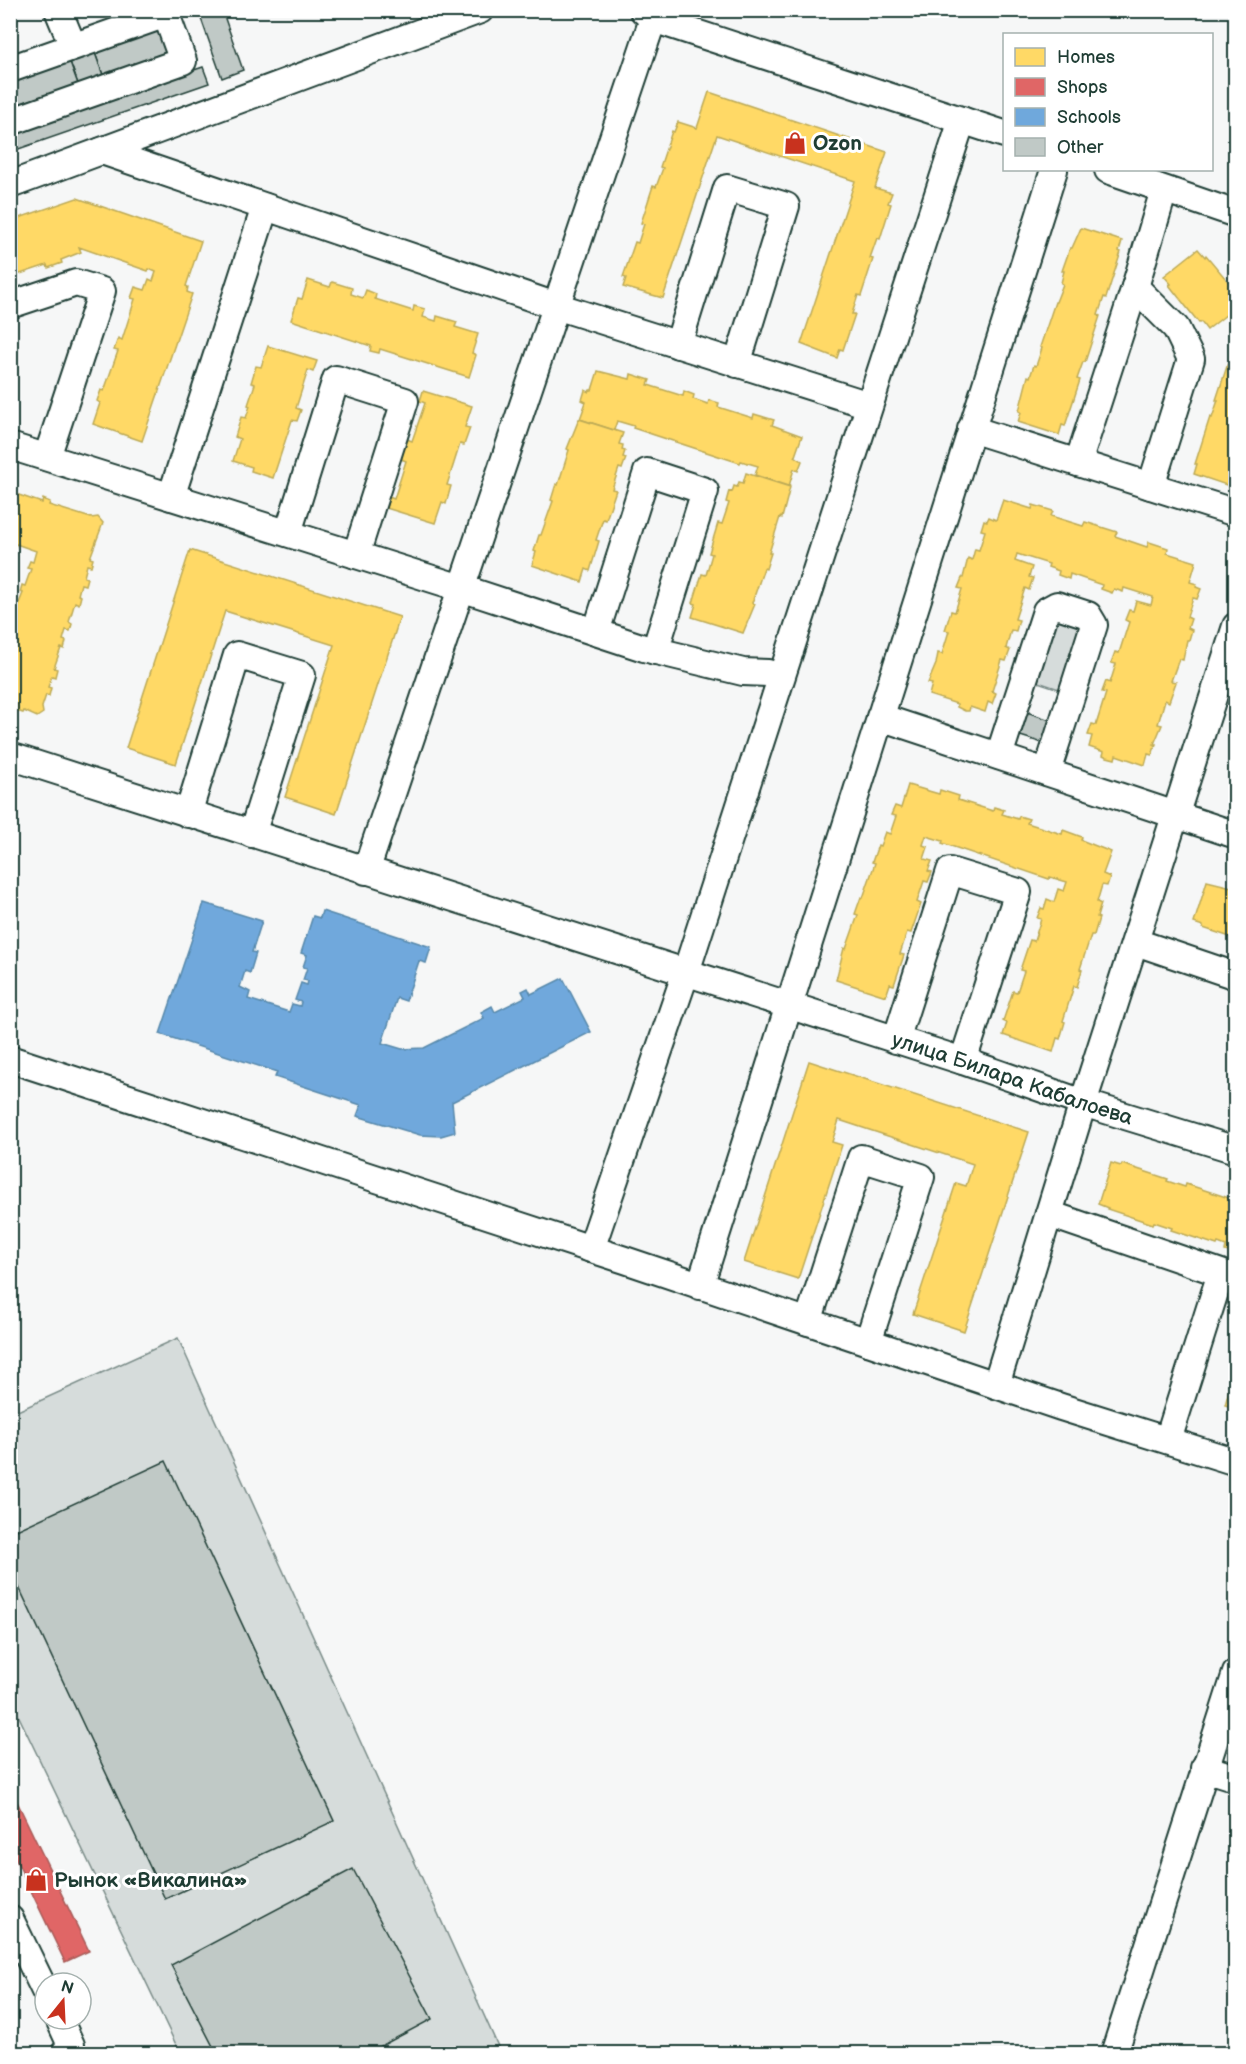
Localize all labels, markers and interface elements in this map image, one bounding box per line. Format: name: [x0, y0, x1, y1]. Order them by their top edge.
legend: [1003, 33, 1213, 171]
text: Homes: [1057, 47, 1115, 68]
text: Shops: [1057, 77, 1108, 98]
text: Schools: [1057, 107, 1121, 128]
shop icon: Ozon: [782, 130, 808, 156]
place label: Ozon: [813, 131, 862, 156]
text: Other: [1057, 137, 1104, 158]
street label: улица Билара Кабалоева: [889, 1027, 1136, 1130]
shop icon: Рынок «Викалина»: [23, 1867, 49, 1893]
place label: Рынок «Викалина»: [54, 1868, 248, 1893]
north arrow: [33, 1971, 93, 2031]
text: N: [59, 1977, 76, 1999]

